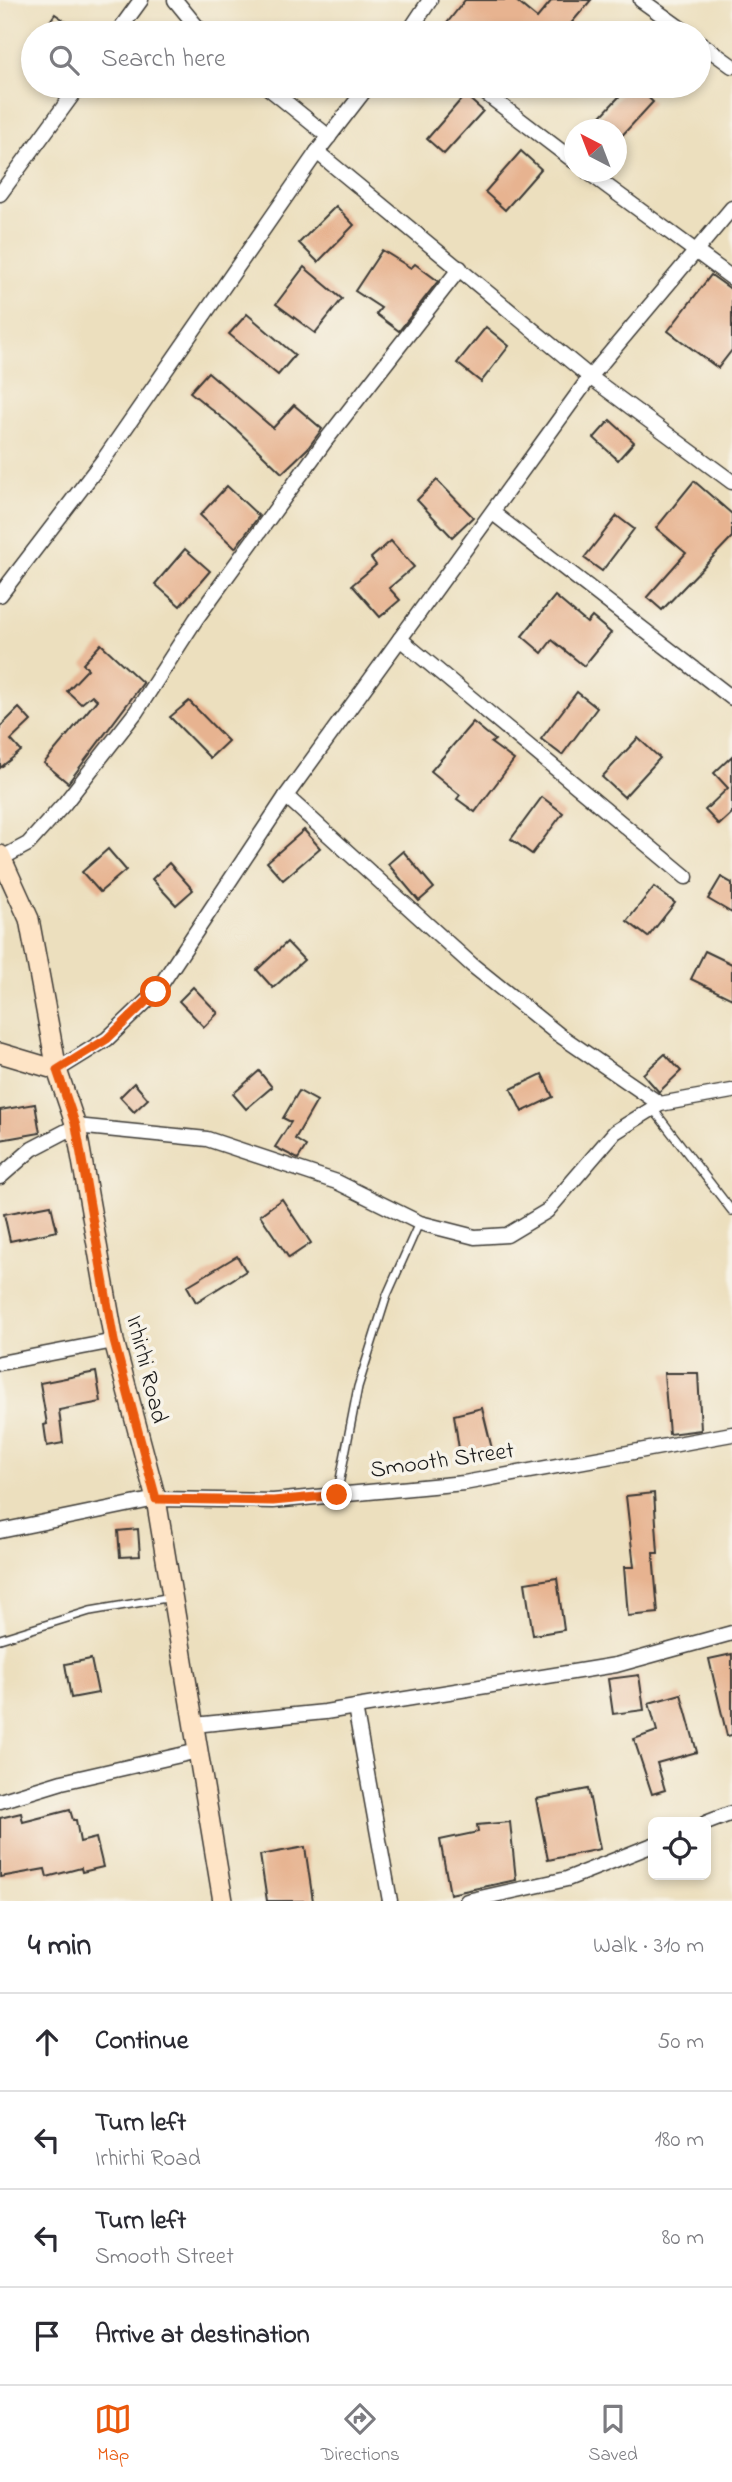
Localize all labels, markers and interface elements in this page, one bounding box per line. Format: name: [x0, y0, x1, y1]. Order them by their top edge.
search box: [21, 21, 711, 98]
icon: search: [45, 41, 83, 79]
text: Search here: [101, 41, 226, 79]
north arrow: [564, 119, 627, 182]
route start: [140, 976, 171, 1007]
street label: Irhirhi Road: [115, 1312, 176, 1428]
street label: Smooth Street: [368, 1434, 517, 1489]
route end: [321, 1479, 352, 1510]
map controls: [648, 1817, 711, 1880]
button: locate: [648, 1817, 711, 1880]
text: 4 min: [28, 1925, 91, 1969]
text: Walk · 310 m: [593, 1930, 704, 1963]
icon: ahead: [28, 2023, 66, 2061]
text: Continue: [95, 2023, 188, 2061]
text: 50 m: [657, 2026, 704, 2059]
text: Turn left: [95, 2105, 186, 2143]
icon: left: [28, 2121, 66, 2159]
text: 180 m: [655, 2124, 704, 2157]
text: Irhirhi Road: [95, 2143, 201, 2176]
text: Turn left: [95, 2203, 186, 2241]
icon: left: [28, 2219, 66, 2257]
text: 80 m: [662, 2222, 704, 2255]
text: Smooth Street: [95, 2241, 234, 2274]
icon: arrive: [28, 2317, 66, 2355]
text: Arrive at destination: [95, 2317, 310, 2355]
tab: Map: [94, 2400, 132, 2469]
tab: Directions: [321, 2400, 400, 2469]
tab: Saved: [588, 2400, 638, 2469]

